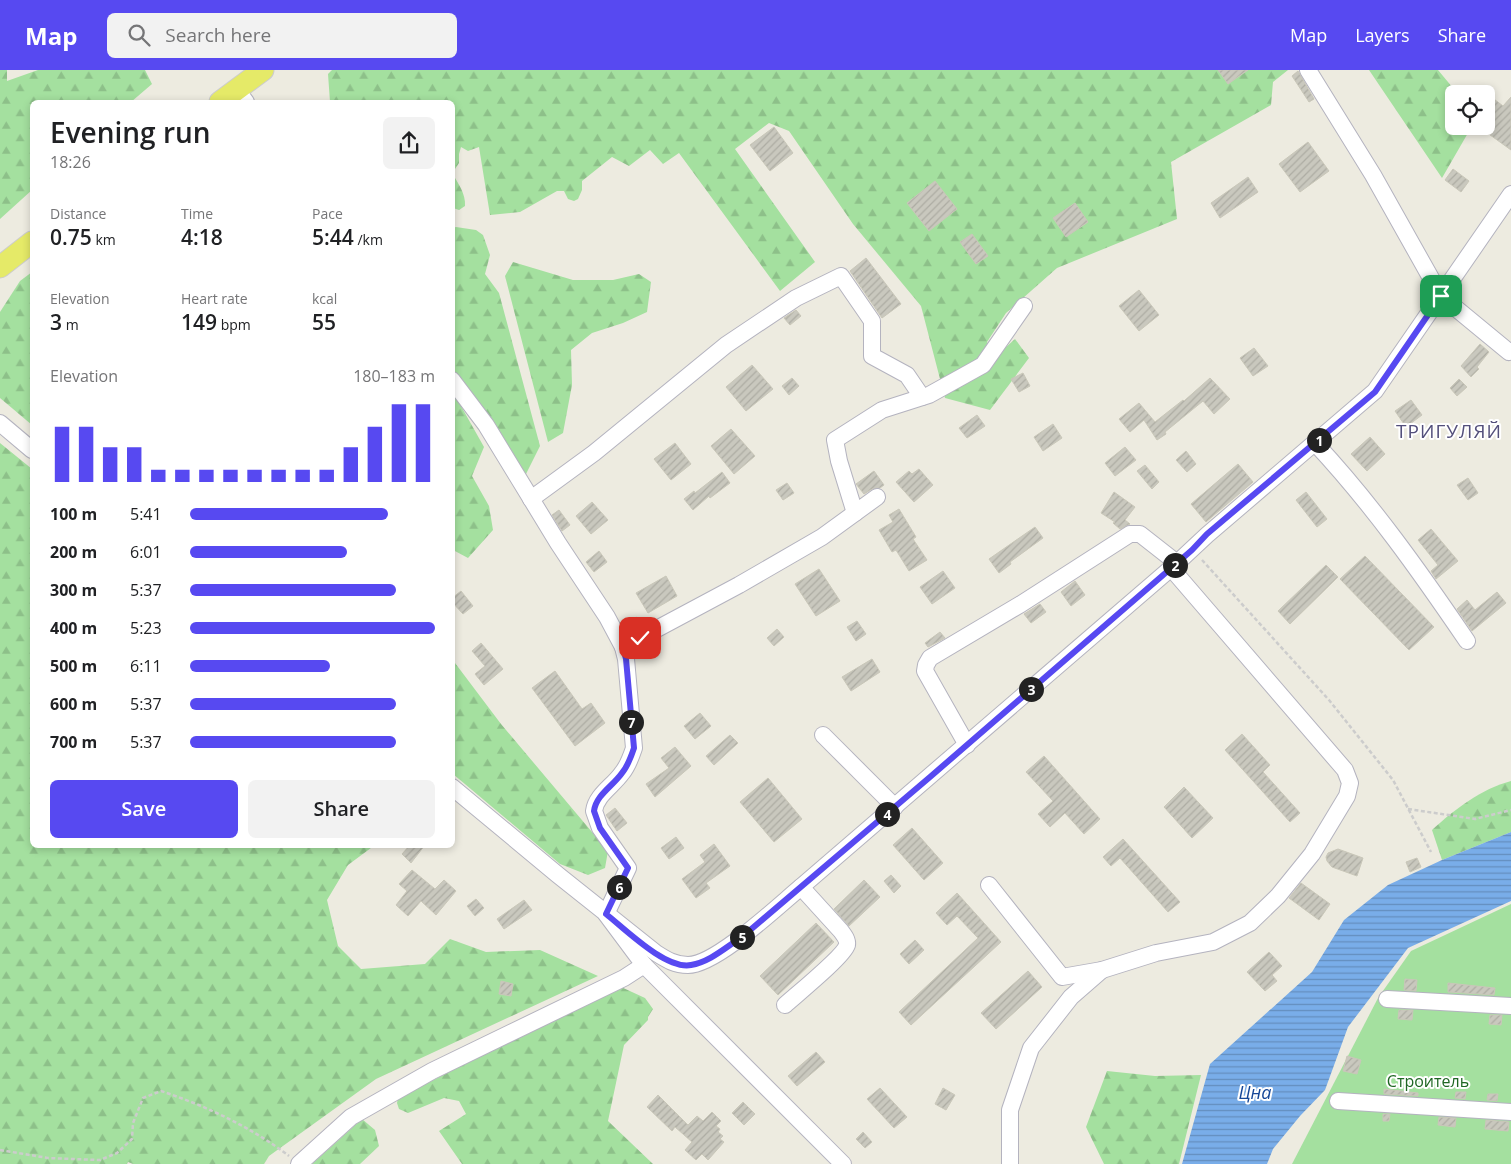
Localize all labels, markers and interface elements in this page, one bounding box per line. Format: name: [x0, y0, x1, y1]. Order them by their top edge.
search box: [107, 13, 457, 58]
text: Map: [25, 19, 77, 52]
icon: search: [125, 21, 153, 49]
text: Search here: [165, 22, 271, 48]
text: Map: [1290, 23, 1327, 47]
text: Layers: [1355, 23, 1410, 47]
text: Share: [1438, 23, 1486, 47]
map controls: [1445, 85, 1495, 135]
button: locate: [1445, 85, 1495, 135]
text: Evening run: [50, 113, 211, 151]
button: share: [383, 117, 435, 169]
text: 18:26: [50, 151, 91, 173]
text: Distance: [50, 204, 106, 223]
text: Time: [181, 204, 213, 223]
text: Pace: [312, 204, 343, 223]
text: 0.75: [50, 223, 92, 251]
text: 4:18: [181, 223, 223, 251]
text: 5:44: [312, 223, 354, 251]
text: km: [92, 230, 116, 249]
text: /km: [354, 230, 383, 249]
pin: [1420, 275, 1462, 317]
icon: arrive: [1427, 282, 1455, 310]
text: Elevation: [50, 289, 109, 308]
text: Heart rate: [181, 289, 248, 308]
text: kcal: [312, 289, 337, 308]
text: 3: [50, 308, 62, 336]
text: 149: [181, 308, 217, 336]
text: 55: [312, 308, 336, 336]
text: m: [62, 315, 79, 334]
text: bpm: [217, 315, 251, 334]
text: Elevation: [50, 365, 118, 387]
text: 180–183 m: [353, 365, 435, 387]
district label: ТРИГУЛЯЙ: [1396, 418, 1502, 444]
pin: 1: [1306, 428, 1332, 452]
text: 1: [1315, 431, 1324, 450]
text: 100 m: [50, 503, 97, 525]
text: 5:41: [130, 503, 162, 525]
text: 200 m: [50, 541, 97, 563]
text: 6:01: [130, 541, 162, 563]
pin: 2: [1162, 552, 1188, 578]
text: 2: [1171, 556, 1180, 575]
text: 300 m: [50, 579, 97, 601]
text: 5:37: [130, 579, 162, 601]
text: 400 m: [50, 617, 97, 639]
text: 5:23: [130, 617, 162, 639]
pin: [619, 617, 661, 659]
icon: check: [626, 624, 654, 652]
text: 500 m: [50, 655, 97, 677]
text: 6:11: [130, 655, 162, 677]
pin: 3: [1018, 676, 1044, 702]
text: 3: [1027, 680, 1036, 699]
text: 600 m: [50, 693, 97, 715]
text: 5:37: [130, 693, 162, 715]
pin: 7: [618, 710, 644, 734]
text: 7: [627, 713, 636, 732]
text: 700 m: [50, 731, 97, 753]
text: 5:37: [130, 731, 162, 753]
button: Save: [50, 780, 238, 838]
button: Share: [248, 780, 435, 838]
pin: 4: [874, 802, 900, 826]
text: 4: [883, 805, 892, 824]
pin: 6: [606, 874, 632, 900]
text: 6: [615, 878, 624, 897]
pin: 5: [730, 924, 754, 950]
text: 5: [738, 928, 747, 947]
park label: Строитель: [1387, 1070, 1469, 1092]
water label: Цна: [1238, 1080, 1272, 1104]

